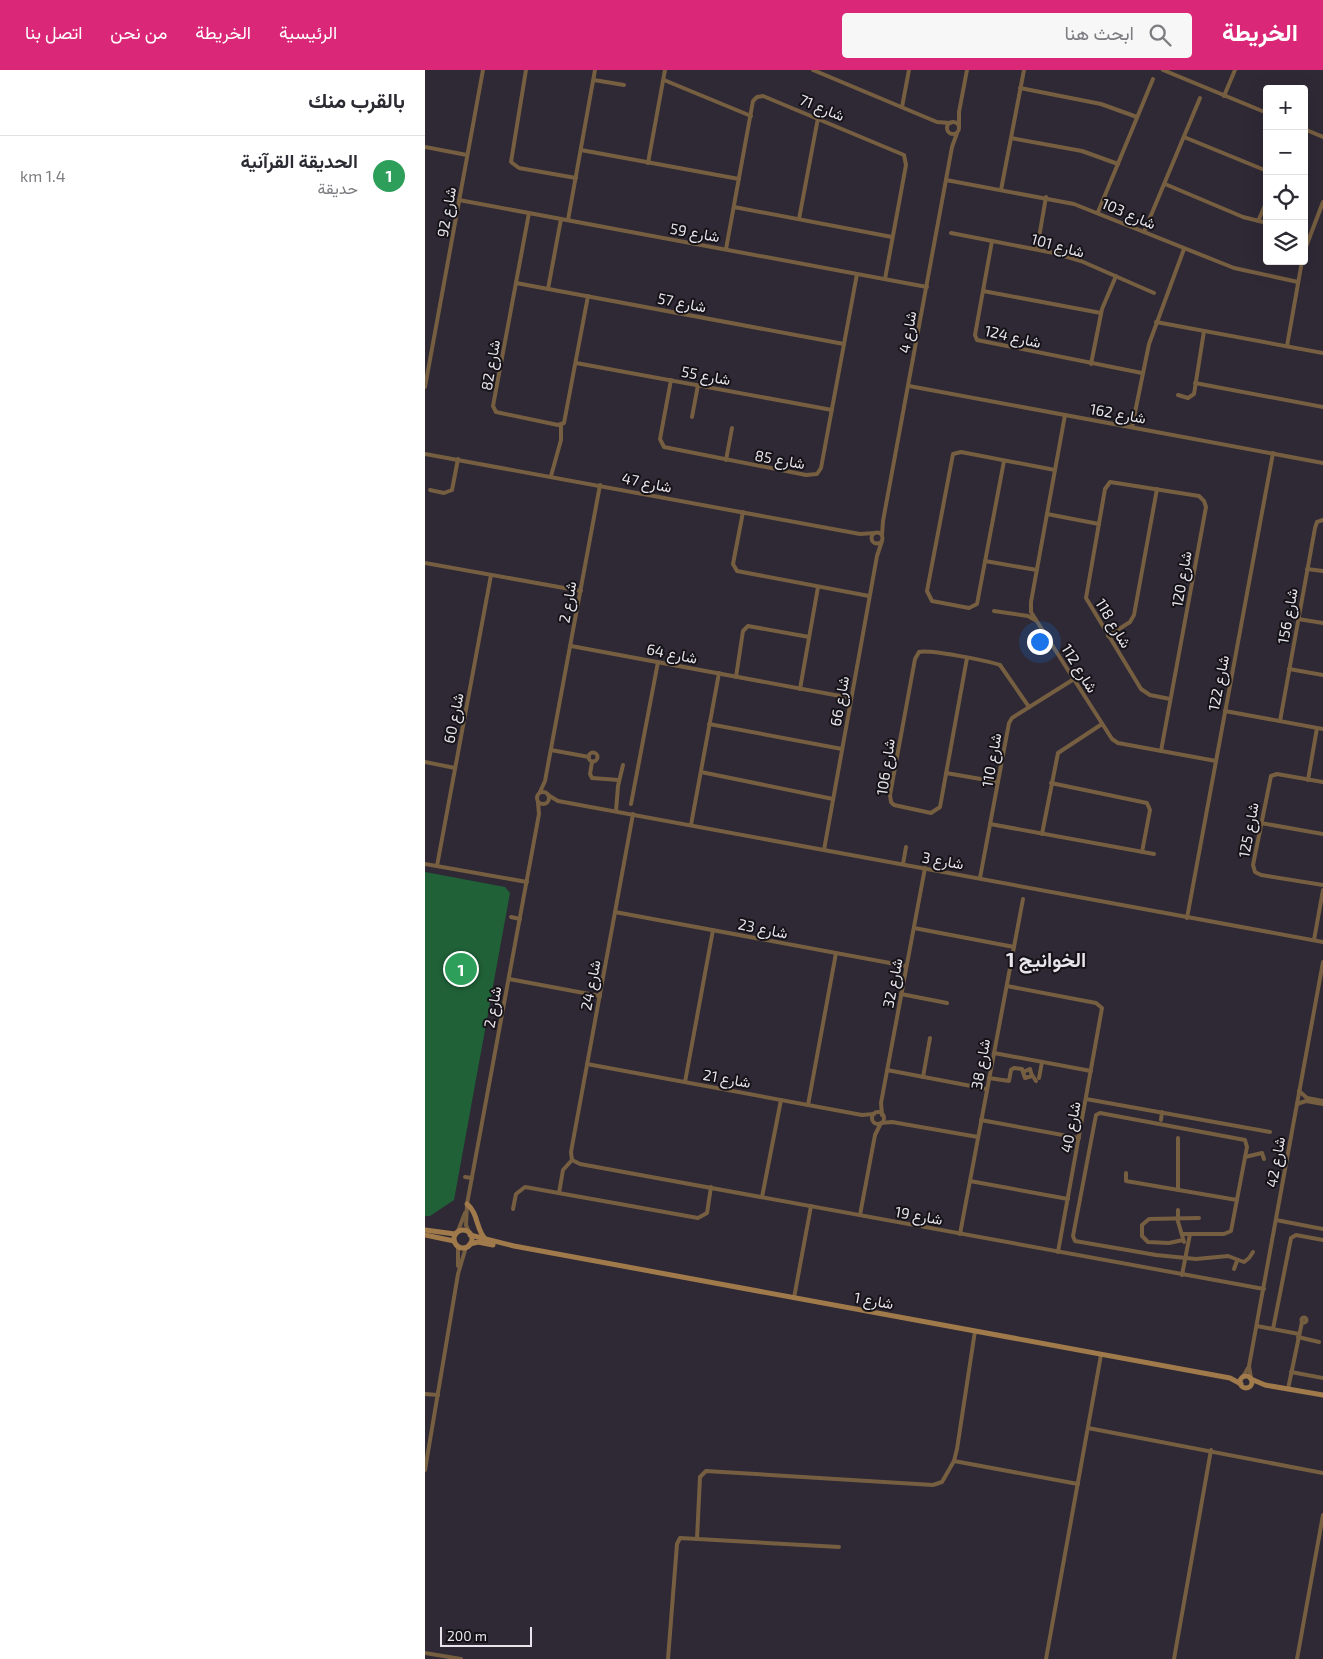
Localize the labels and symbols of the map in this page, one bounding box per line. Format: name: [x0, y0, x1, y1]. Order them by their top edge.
street label: شارع 71: [796, 90, 847, 127]
street label: شارع 92: [433, 185, 462, 239]
street label: شارع 103: [1098, 194, 1159, 235]
street label: شارع 59: [668, 219, 721, 248]
street label: شارع 101: [1029, 229, 1087, 264]
street label: شارع 57: [656, 288, 708, 319]
street label: شارع 4: [894, 309, 923, 355]
street label: شارع 124: [982, 321, 1043, 354]
street label: شارع 82: [477, 338, 506, 392]
street label: شارع 55: [679, 362, 732, 391]
street label: شارع 162: [1088, 399, 1148, 430]
street label: شارع 85: [753, 446, 807, 475]
street label: شارع 47: [620, 468, 674, 499]
street label: شارع 120: [1167, 549, 1198, 609]
street label: شارع 2: [554, 580, 582, 625]
street label: شارع 156: [1273, 587, 1304, 646]
street label: شارع 118: [1090, 595, 1136, 653]
your location: [1027, 629, 1053, 655]
street label: شارع 64: [645, 639, 699, 670]
street label: شارع 112: [1056, 640, 1102, 697]
street label: شارع 122: [1204, 653, 1235, 713]
street label: شارع 66: [826, 674, 855, 728]
street label: شارع 60: [439, 691, 470, 745]
street label: شارع 110: [977, 731, 1008, 789]
street label: شارع 106: [872, 737, 901, 797]
street label: شارع 125: [1234, 801, 1265, 860]
street label: شارع 3: [920, 848, 965, 875]
street label: شارع 23: [736, 914, 790, 945]
district label: الخوانيج 1: [1006, 947, 1086, 974]
pin: 1: [445, 950, 477, 988]
street label: شارع 32: [878, 956, 909, 1010]
street label: شارع 24: [576, 958, 607, 1012]
street label: شارع 2: [479, 985, 507, 1030]
street label: شارع 38: [967, 1037, 996, 1091]
street label: شارع 21: [701, 1065, 752, 1094]
street label: شارع 40: [1056, 1100, 1087, 1155]
street label: شارع 42: [1262, 1135, 1291, 1189]
street label: شارع 19: [893, 1202, 944, 1231]
street label: شارع 1: [852, 1288, 895, 1315]
scale bar: [440, 1624, 533, 1647]

